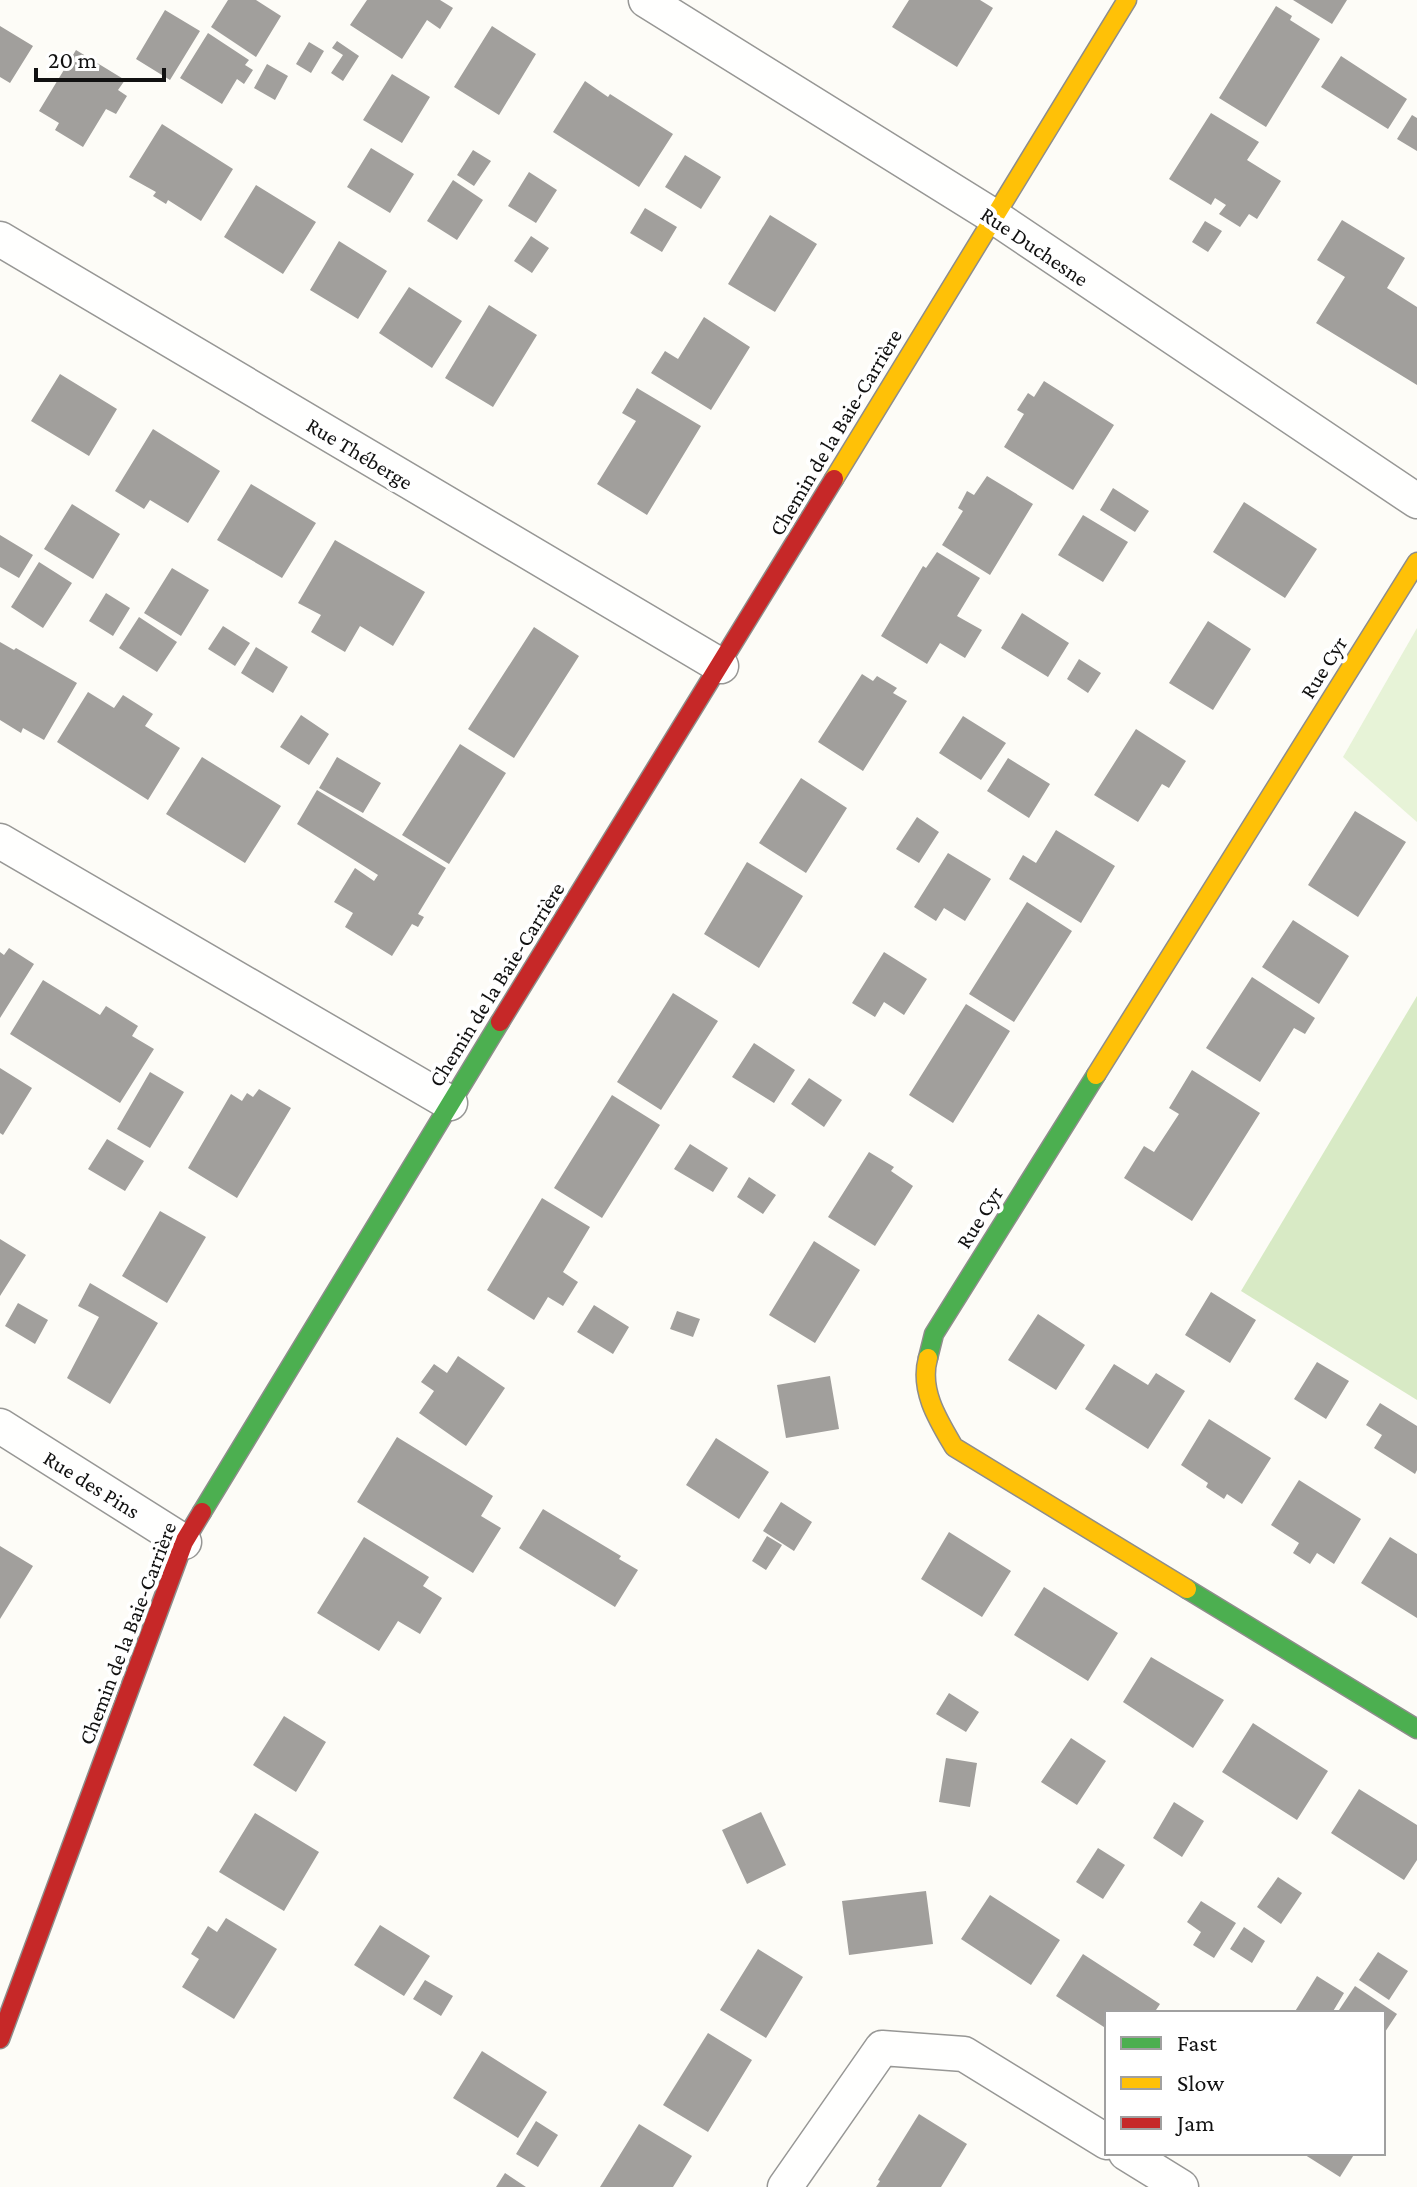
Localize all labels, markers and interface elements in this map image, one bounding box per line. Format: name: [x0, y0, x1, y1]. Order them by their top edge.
scale bar: [36, 32, 164, 82]
text: 20 m: [48, 46, 97, 73]
street label: Rue Duchesne: [976, 201, 1093, 292]
street label: Chemin de la Baie-Carrière: [764, 324, 907, 540]
street label: Rue Théberge: [302, 412, 417, 495]
street label: Rue Cyr: [1295, 632, 1352, 703]
street label: Chemin de la Baie-Carrière: [423, 877, 570, 1091]
street label: Rue Cyr: [951, 1182, 1008, 1253]
street label: Rue des Pins: [39, 1445, 144, 1524]
street label: Chemin de la Baie-Carrière: [73, 1518, 181, 1748]
legend: [1105, 2011, 1385, 2155]
text: Fast: [1177, 2029, 1218, 2056]
text: Slow: [1177, 2069, 1224, 2096]
text: Jam: [1175, 2109, 1215, 2136]

